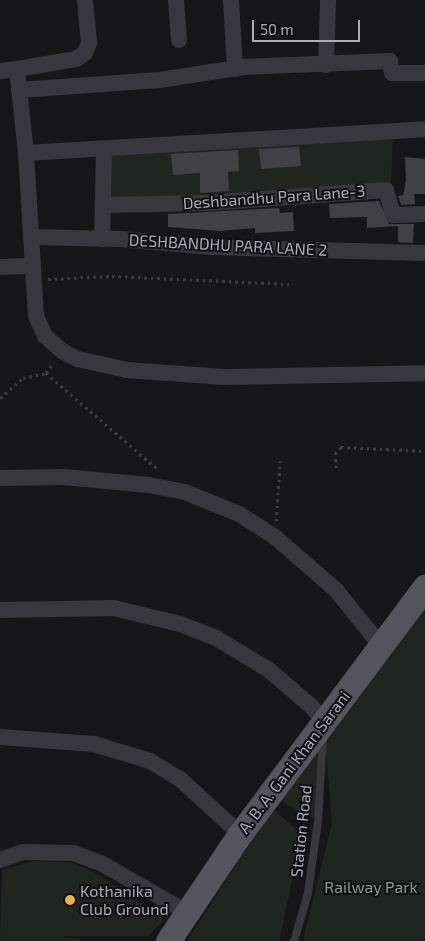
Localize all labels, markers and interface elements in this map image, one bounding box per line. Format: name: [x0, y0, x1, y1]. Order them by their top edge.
scale bar: [255, 10, 362, 42]
text: 50 m: [260, 20, 294, 38]
street label: Deshbandhu Para Lane-3: [182, 181, 366, 213]
street label: DESHBANDHU PARA LANE 2: [128, 230, 328, 260]
street label: A. B. A. Gani Khan Sarani: [234, 687, 354, 837]
street label: Station Road: [287, 784, 315, 878]
park label: Railway Park: [324, 877, 418, 897]
place label: Kothanika Club Ground: [80, 881, 169, 919]
marker: Kothanika Club Ground: [64, 894, 76, 906]

